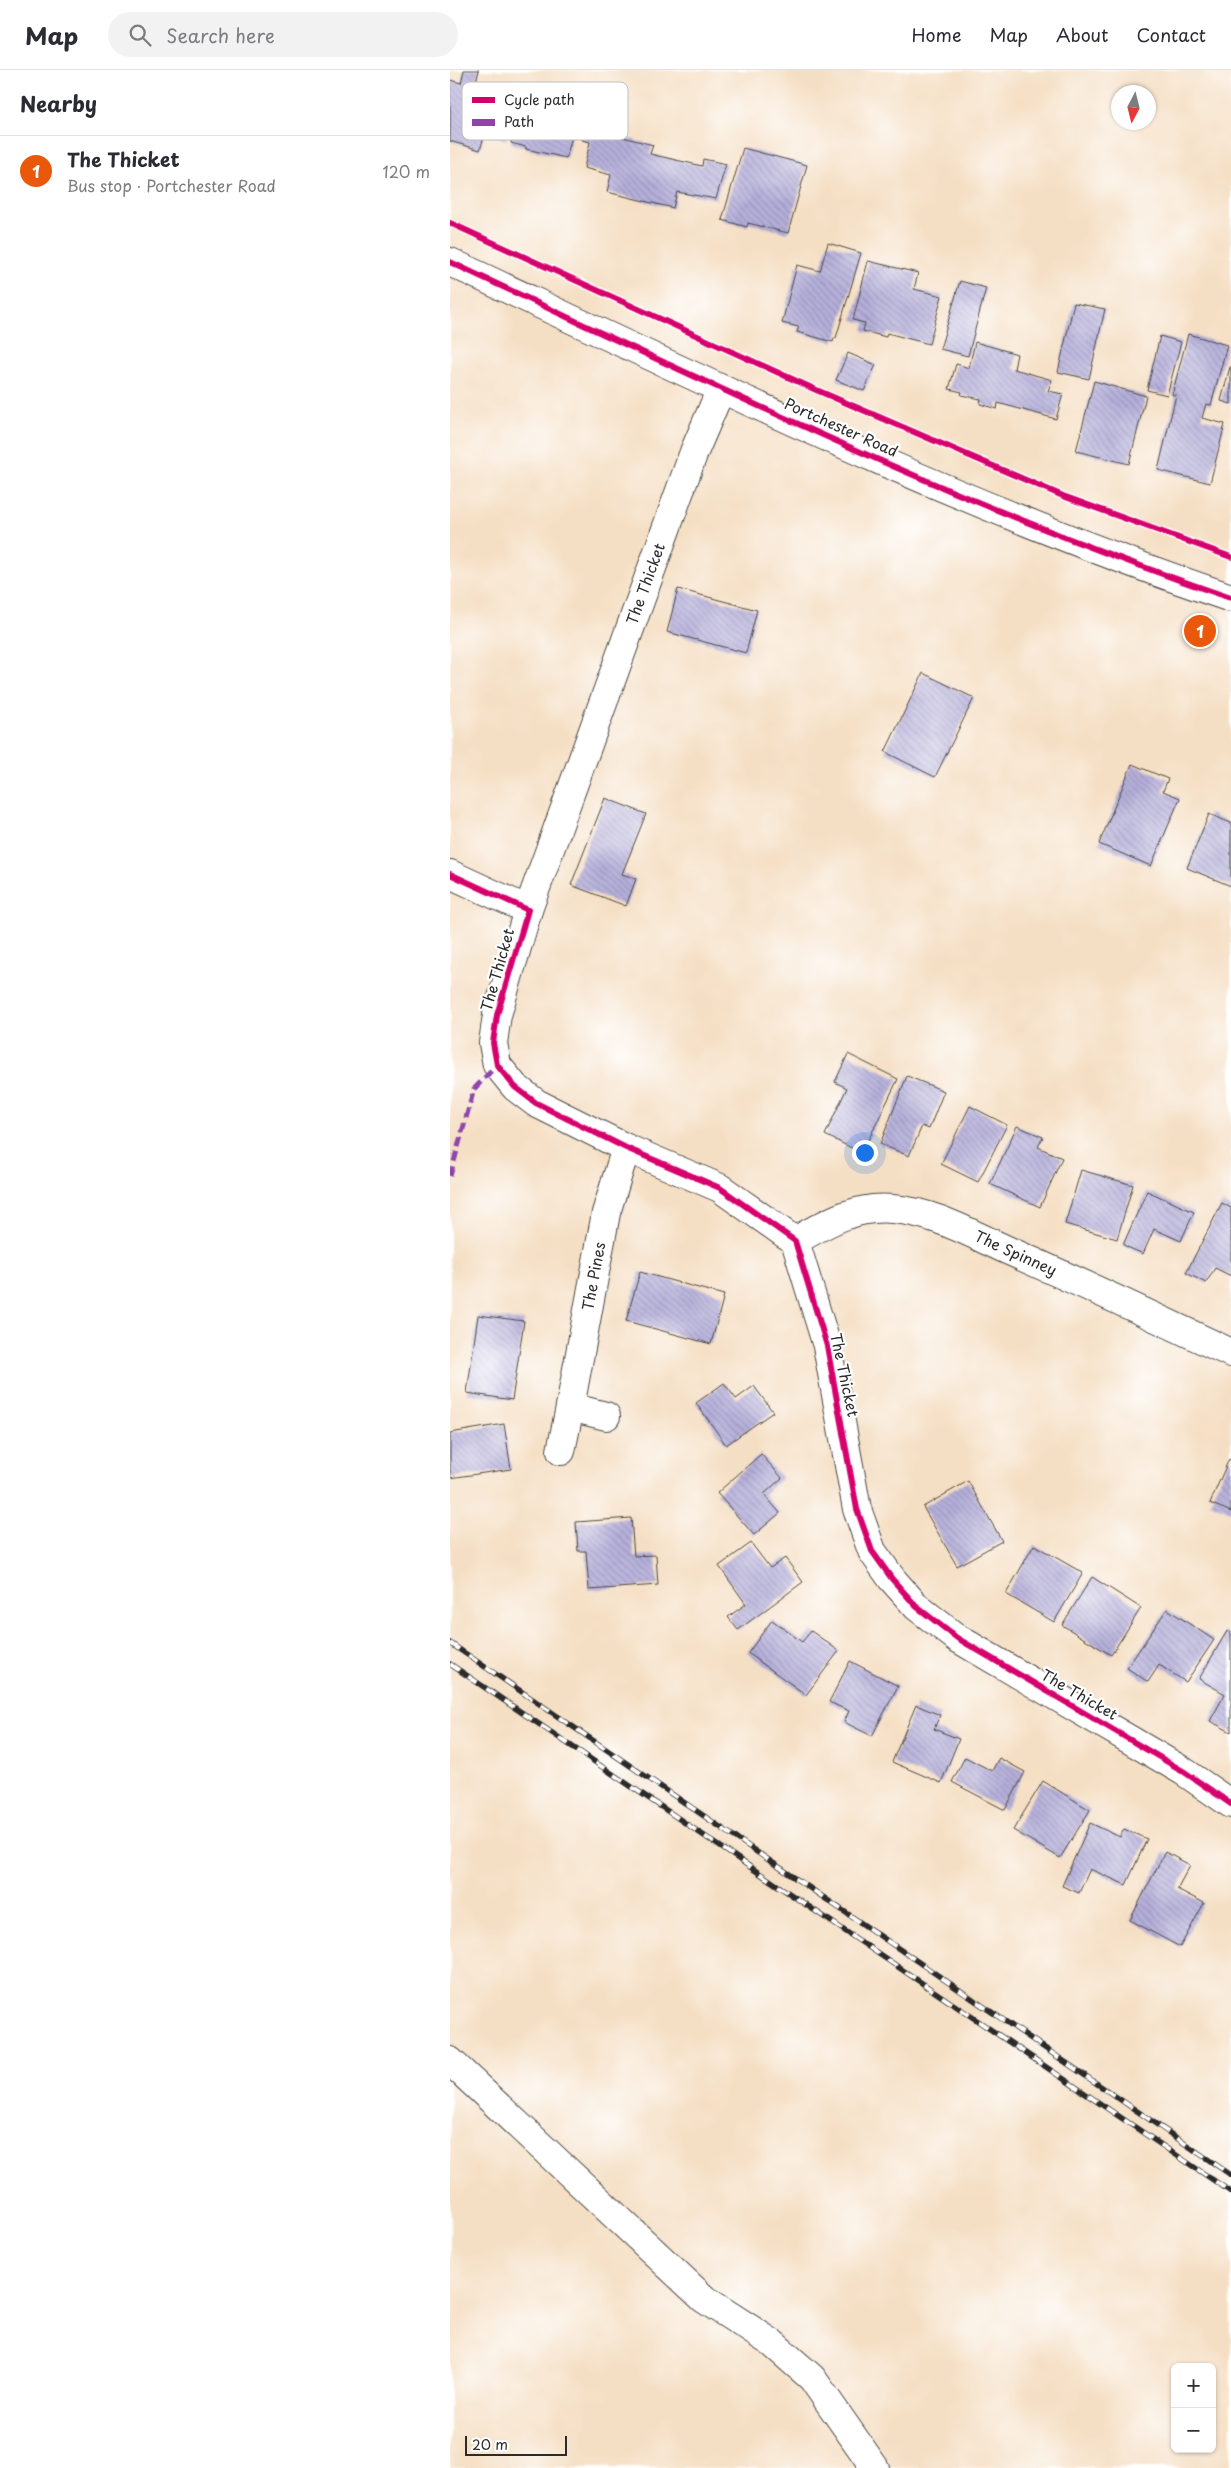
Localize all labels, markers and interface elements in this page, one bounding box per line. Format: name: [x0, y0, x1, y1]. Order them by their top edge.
search box: [108, 12, 458, 57]
text: Map: [25, 17, 78, 53]
icon: search: [126, 21, 154, 49]
text: Search here: [166, 21, 275, 49]
text: Home: [911, 21, 961, 48]
text: Map: [989, 21, 1028, 48]
text: About: [1056, 21, 1108, 48]
text: Contact: [1136, 21, 1206, 48]
legend: [462, 82, 628, 140]
north arrow: [1111, 85, 1156, 130]
text: Nearby: [20, 87, 97, 119]
text: Cycle path: [504, 89, 575, 110]
text: Path: [504, 111, 534, 132]
text: The Thicket: [67, 145, 180, 173]
text: 1: [32, 159, 40, 183]
text: 120 m: [383, 159, 430, 183]
text: Bus stop · Portchester Road: [67, 173, 276, 197]
street label: Portchester Road: [781, 391, 902, 462]
street label: The Thicket: [619, 540, 670, 627]
pin: 1: [1184, 612, 1216, 650]
street label: The Thicket: [474, 926, 519, 1014]
your location: [852, 1140, 878, 1166]
street label: The Spinney: [971, 1223, 1061, 1281]
street label: The Pines: [575, 1240, 610, 1312]
street label: The Thicket: [825, 1331, 866, 1419]
street label: The Thicket: [1037, 1662, 1122, 1725]
map controls: [1171, 2363, 1216, 2453]
button: +: [1171, 2363, 1216, 2408]
button: −: [1171, 2408, 1216, 2453]
scale bar: [465, 2433, 568, 2456]
text: 20 m: [472, 2434, 508, 2455]

